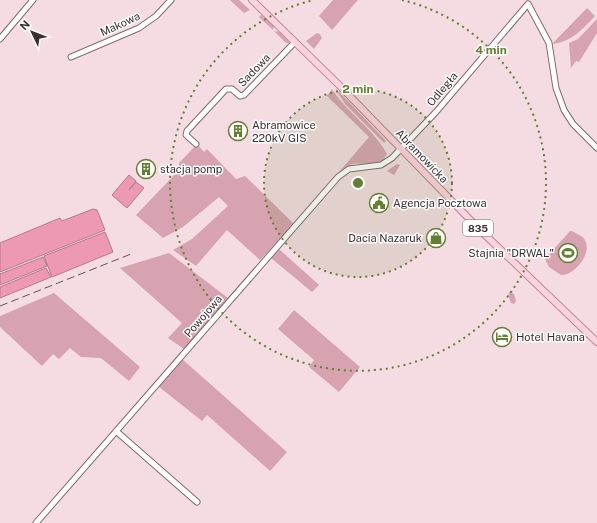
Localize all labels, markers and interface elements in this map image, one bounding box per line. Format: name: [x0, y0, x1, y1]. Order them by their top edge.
street label: Makowa: [98, 10, 142, 38]
north arrow: [12, 12, 52, 52]
text: N: [17, 18, 32, 32]
text: 4 min: [475, 43, 507, 57]
street label: Sadowa: [236, 51, 272, 89]
street label: Odległa: [424, 70, 460, 108]
text: 2 min: [342, 82, 374, 96]
place label: Abramowice 220kV GIS: [252, 119, 316, 144]
building icon: Abramowice 220kV GIS: [227, 120, 249, 142]
street label: Abramowicka: [394, 127, 450, 185]
building icon: stacja pomp: [135, 158, 157, 180]
place label: stacja pomp: [160, 163, 223, 175]
centre of rings: [351, 176, 365, 190]
public building icon: Agencja Pocztowa: [368, 192, 390, 214]
place label: Agencja Pocztowa: [393, 197, 487, 209]
road number: 835: [463, 220, 493, 236]
shop icon: Dacia Nazaruk: [425, 227, 447, 249]
place label: Dacia Nazaruk: [348, 232, 422, 244]
sports icon: Stajnia "DRWAL": [557, 242, 579, 264]
place label: Stajnia "DRWAL": [468, 247, 554, 259]
street label: Powojowa: [182, 293, 224, 339]
hotel icon: Hotel Havana: [491, 326, 513, 348]
place label: Hotel Havana: [516, 331, 585, 343]

